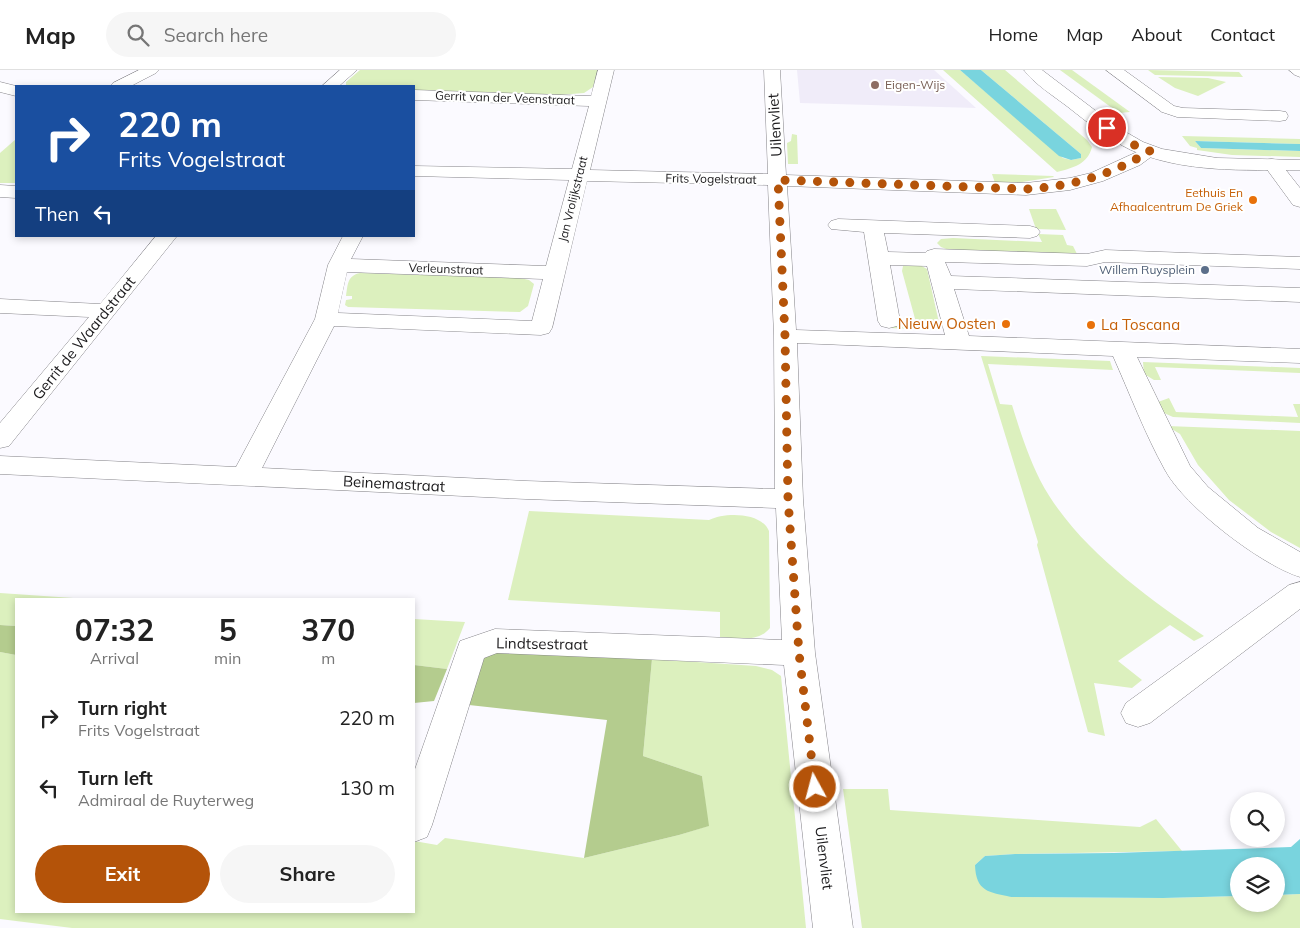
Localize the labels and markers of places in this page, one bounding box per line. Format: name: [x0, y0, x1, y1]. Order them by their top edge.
place label: Eigen-Wijs: [885, 77, 945, 92]
marker: Eigen-Wijs: [869, 79, 881, 91]
pin: [1086, 107, 1128, 149]
place label: Eethuis En Afhaalcentrum De Griek: [1110, 185, 1244, 214]
marker: Eethuis En Afhaalcentrum De Griek: [1247, 194, 1259, 206]
place label: Willem Ruysplein: [1099, 262, 1195, 277]
marker: Willem Ruysplein: [1199, 264, 1211, 276]
place label: Nieuw Oosten: [898, 314, 996, 333]
place label: La Toscana: [1101, 315, 1180, 334]
marker: Nieuw Oosten: [1000, 318, 1012, 330]
marker: La Toscana: [1085, 319, 1097, 331]

